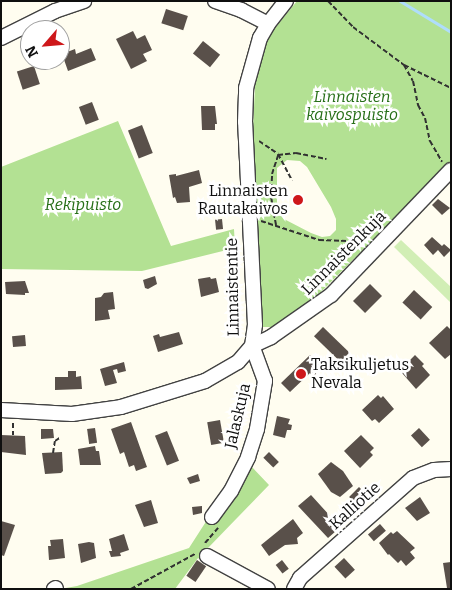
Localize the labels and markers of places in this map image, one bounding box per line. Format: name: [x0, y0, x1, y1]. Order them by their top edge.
place label: Linnaisten Rautakaivos: [198, 181, 288, 219]
marker: Linnaisten Rautakaivos: [292, 194, 304, 206]
place label: Taksikuljetus Nevala: [311, 355, 409, 393]
marker: Taksikuljetus Nevala: [295, 368, 307, 380]

